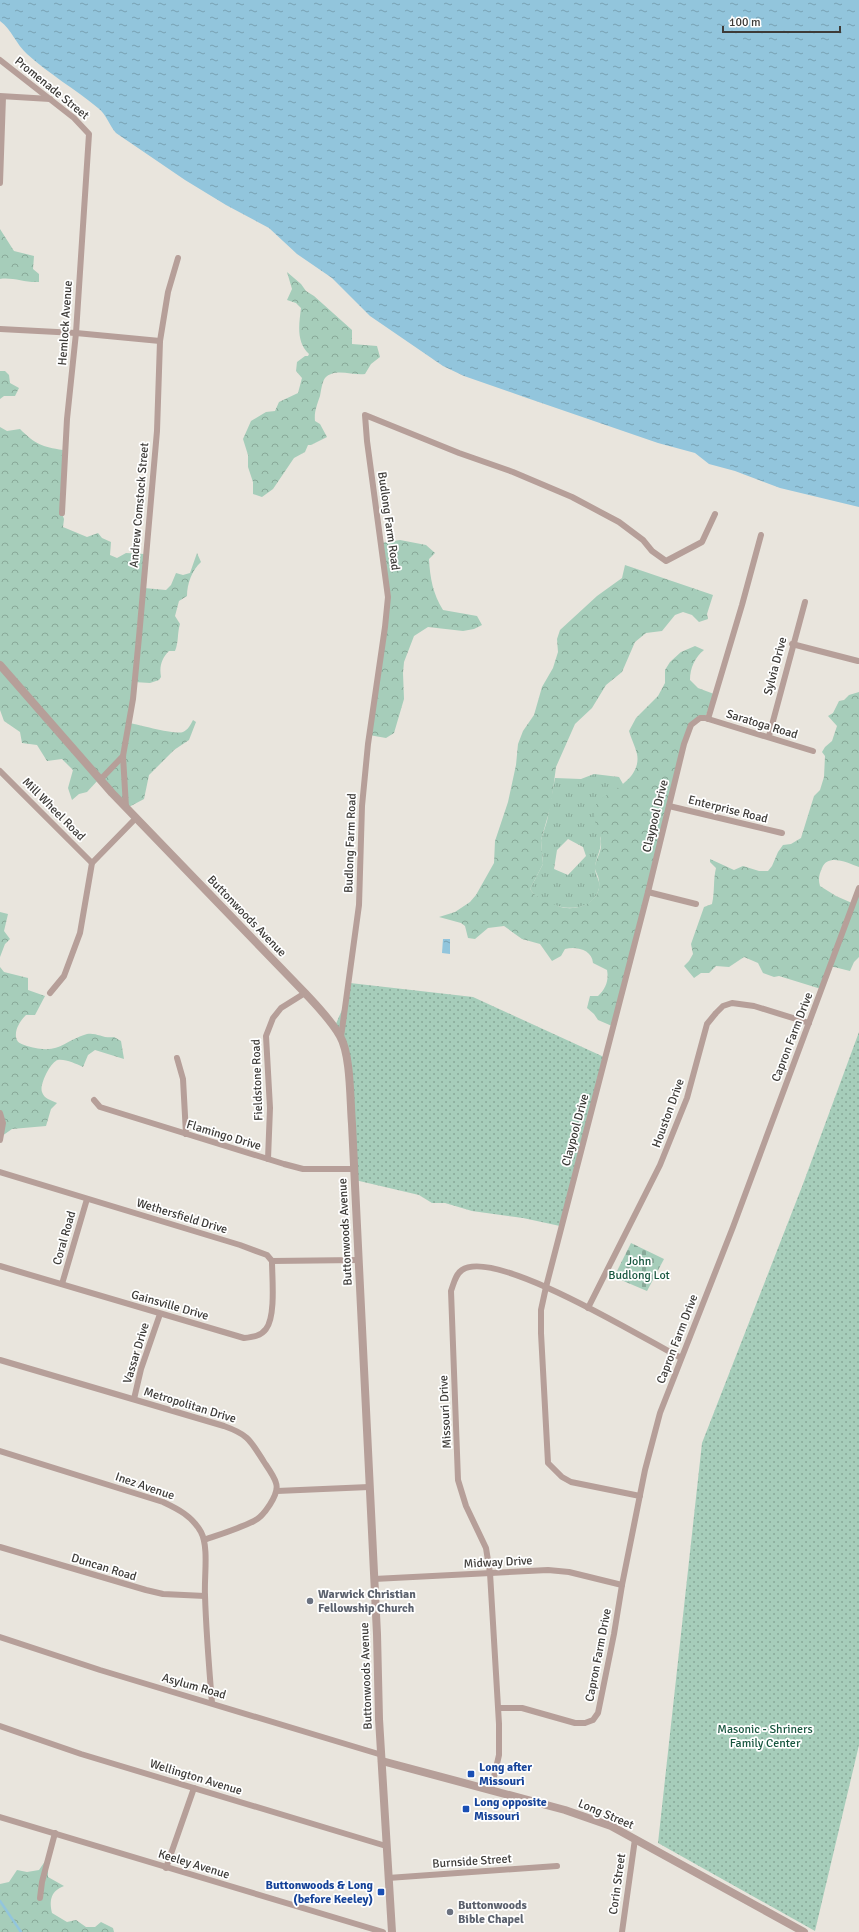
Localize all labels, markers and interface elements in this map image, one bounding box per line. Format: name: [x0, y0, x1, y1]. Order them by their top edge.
scale bar: [723, 8, 840, 34]
text: 100 m: [729, 15, 761, 30]
street label: Promenade Street: [11, 54, 92, 123]
street label: Hemlock Avenue: [55, 280, 76, 366]
street label: Andrew Comstock Street: [127, 442, 152, 568]
street label: Budlong Farm Road: [374, 471, 403, 571]
street label: Sylvia Drive: [761, 635, 790, 697]
street label: Saratoga Road: [724, 706, 799, 742]
street label: Mill Wheel Road: [19, 775, 88, 844]
street label: Claypool Drive: [639, 778, 672, 854]
street label: Enterprise Road: [686, 792, 769, 827]
street label: Budlong Farm Road: [341, 793, 360, 893]
street label: Buttonwoods Avenue: [204, 872, 289, 960]
street label: Capron Farm Drive: [769, 990, 816, 1084]
street label: Fieldstone Road: [249, 1039, 266, 1121]
street label: Houston Drive: [649, 1077, 688, 1150]
street label: Claypool Drive: [559, 1092, 592, 1168]
street label: Flamingo Drive: [185, 1117, 263, 1154]
street label: Buttonwoods Avenue: [335, 1178, 356, 1286]
street label: Wethersfield Drive: [135, 1196, 229, 1237]
street label: Coral Road: [50, 1209, 79, 1267]
park label: John Budlong Lot: [608, 1254, 670, 1283]
street label: Gainsville Drive: [129, 1287, 210, 1324]
street label: Capron Farm Drive: [654, 1292, 701, 1386]
street label: Vassar Drive: [120, 1321, 153, 1385]
street label: Missouri Drive: [436, 1375, 455, 1449]
street label: Metropolitan Drive: [142, 1384, 238, 1427]
street label: Inez Avenue: [113, 1469, 176, 1504]
street label: Duncan Road: [69, 1550, 138, 1585]
street label: Midway Drive: [463, 1553, 533, 1572]
place label: Warwick Christian Fellowship Church: [318, 1587, 416, 1616]
marker: Warwick Christian Fellowship Church: [305, 1596, 315, 1606]
street label: Capron Farm Drive: [582, 1607, 615, 1703]
street label: Buttonwoods Avenue: [357, 1622, 376, 1730]
street label: Asylum Road: [160, 1670, 228, 1703]
park label: Masonic - Shriners Family Center: [717, 1722, 813, 1751]
street label: Wellington Avenue: [148, 1756, 244, 1799]
place label: Long after Missouri: [479, 1760, 532, 1789]
marker: Long after Missouri: [466, 1769, 476, 1779]
place label: Long opposite Missouri: [474, 1795, 547, 1824]
street label: Long Street: [576, 1796, 636, 1833]
marker: Long opposite Missouri: [461, 1804, 471, 1814]
street label: Keeley Avenue: [156, 1846, 231, 1882]
street label: Burnside Street: [432, 1851, 512, 1872]
street label: Corin Street: [606, 1852, 629, 1916]
place label: Buttonwoods & Long (before Keeley): [266, 1878, 374, 1907]
marker: Buttonwoods & Long (before Keeley): [376, 1887, 386, 1897]
place label: Buttonwoods Bible Chapel: [458, 1898, 528, 1927]
marker: Buttonwoods Bible Chapel: [445, 1907, 455, 1917]

